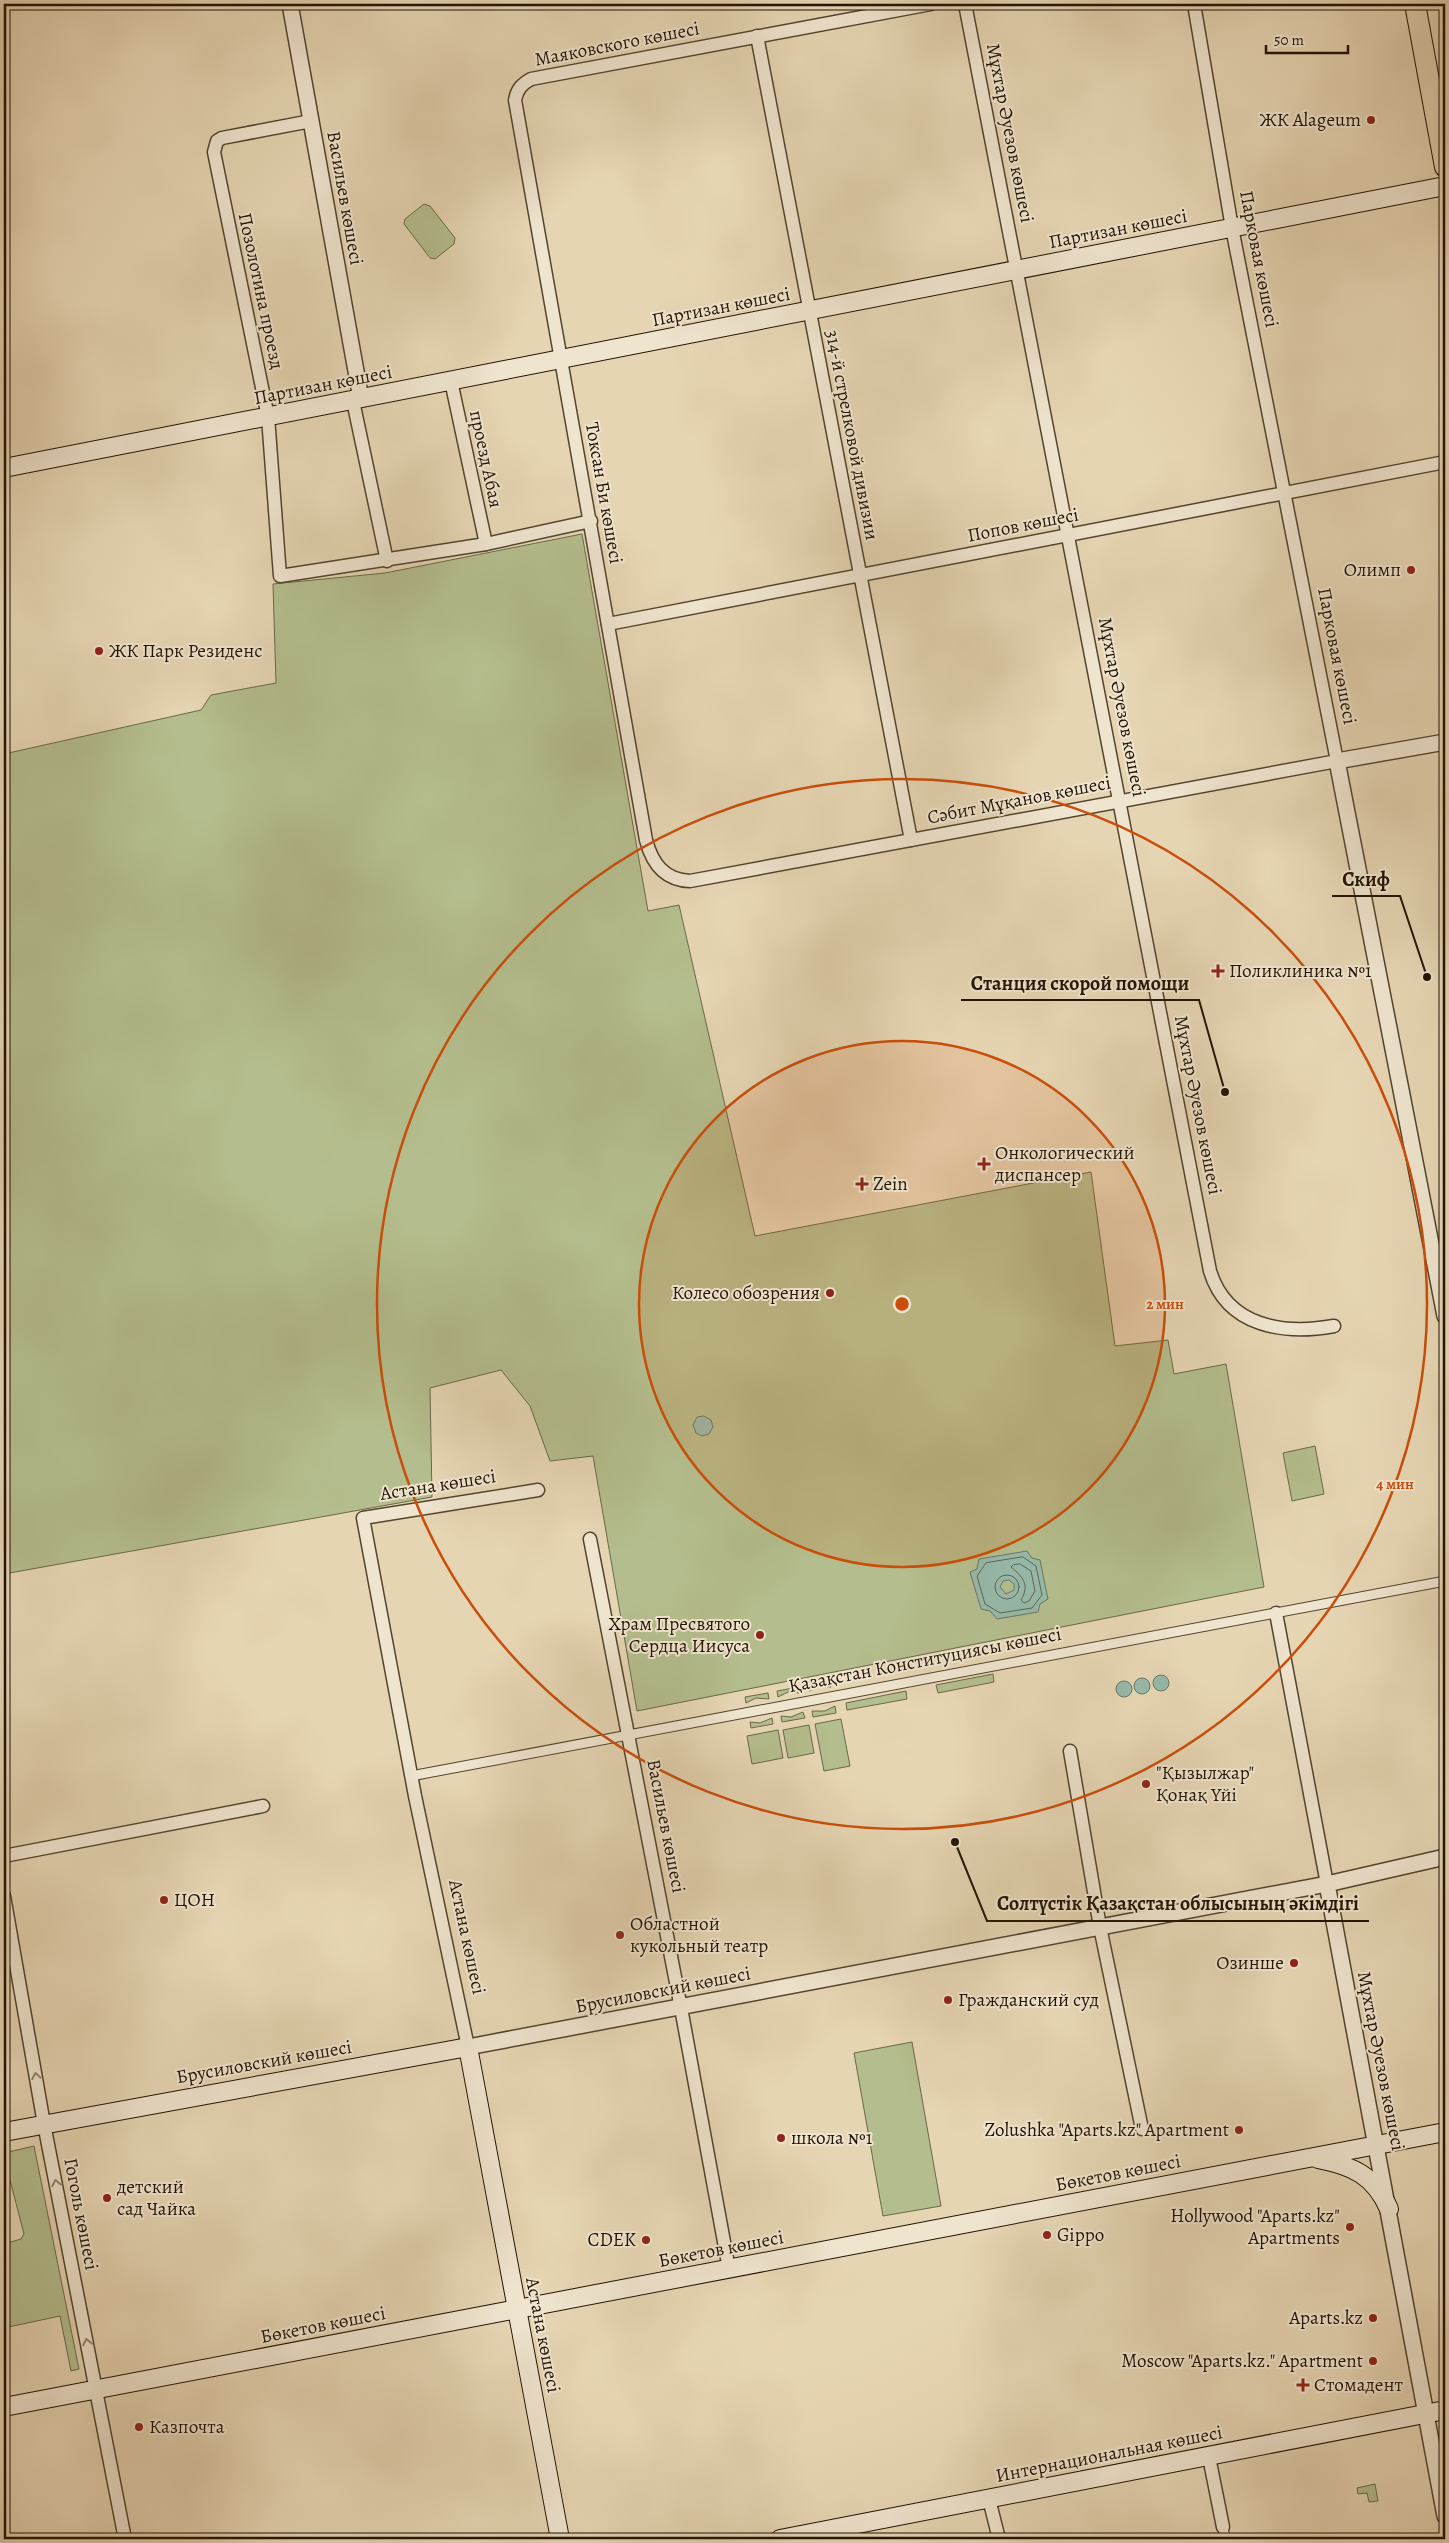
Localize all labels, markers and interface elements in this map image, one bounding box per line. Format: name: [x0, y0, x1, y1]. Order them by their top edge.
street label: Маяковского көшесі: [532, 15, 702, 73]
scale bar: [1266, 22, 1349, 54]
text: 50 m: [1274, 30, 1304, 50]
street label: Мұхтар Әуезов көшесі: [980, 41, 1040, 225]
place label: ЖК Alageum: [1259, 107, 1361, 133]
marker: ЖК Alageum: [1365, 114, 1377, 126]
street label: Васильев көшесі: [320, 129, 370, 267]
street label: Парковая көшесі: [1233, 188, 1285, 330]
street label: Партизан көшесі: [1047, 203, 1189, 255]
street label: Позолотина проезд: [232, 210, 290, 372]
street label: Партизан көшесі: [650, 281, 792, 333]
street label: 314-й стрелковой дивизии: [819, 328, 885, 542]
street label: Партизан көшесі: [252, 359, 394, 411]
street label: проезд Абая: [463, 408, 509, 510]
street label: Токсан Би көшесі: [579, 420, 629, 566]
street label: Попов көшесі: [965, 501, 1081, 549]
place label: Олимп: [1344, 557, 1401, 583]
marker: Олимп: [1405, 564, 1417, 576]
street label: Парковая көшесі: [1311, 585, 1363, 727]
street label: Мұхтар Әуезов көшесі: [1092, 615, 1152, 799]
place label: ЖК Парк Резиденс: [109, 638, 263, 664]
marker: ЖК Парк Резиденс: [93, 645, 105, 657]
street label: Сәбит Мұқанов көшесі: [925, 769, 1113, 831]
callout: Скиф: [1332, 861, 1400, 896]
text: Скиф: [1342, 866, 1390, 893]
place label: Поликлиника №1: [1229, 958, 1372, 984]
marker: Поликлиника №1: [1211, 964, 1225, 978]
callout: Станция скорой помощи: [961, 965, 1199, 1000]
text: Станция скорой помощи: [971, 970, 1189, 997]
street label: Мұхтар Әуезов көшесі: [1168, 1013, 1228, 1197]
place label: Онкологический диспансер: [994, 1140, 1135, 1188]
marker: Онкологический диспансер: [977, 1157, 991, 1171]
place label: Zein: [873, 1171, 908, 1197]
marker: Zein: [855, 1177, 869, 1191]
place label: Колесо обозрения: [672, 1280, 820, 1306]
marker: Колесо обозрения: [824, 1287, 836, 1299]
text: 2 мин: [1146, 1294, 1184, 1314]
centre of rings: [893, 1295, 911, 1313]
street label: Астана көшесі: [377, 1463, 498, 1507]
text: 4 мин: [1376, 1474, 1414, 1494]
place label: Храм Пресвятого Сердца Иисуса: [609, 1611, 750, 1659]
street label: Қазақстан Конституциясы көшесі: [786, 1621, 1064, 1699]
marker: Храм Пресвятого Сердца Иисуса: [754, 1629, 766, 1641]
street label: Васильев көшесі: [640, 1757, 692, 1895]
place label: "Қызылжар" Қонақ Үйі: [1156, 1760, 1254, 1808]
marker: "Қызылжар" Қонақ Үйі: [1140, 1778, 1152, 1790]
street label: Астана көшесі: [442, 1876, 492, 1997]
callout: Солтүстік Қазақстан облысының әкімдігі: [987, 1886, 1369, 1921]
place label: ЦОН: [174, 1887, 215, 1913]
text: Солтүстік Қазақстан облысының әкімдігі: [997, 1890, 1359, 1917]
marker: ЦОН: [158, 1894, 170, 1906]
place label: Областной кукольный театр: [630, 1911, 768, 1959]
marker: Областной кукольный театр: [614, 1929, 626, 1941]
place label: Озинше: [1216, 1950, 1284, 1976]
marker: Озинше: [1288, 1957, 1300, 1969]
street label: Брусиловский көшесі: [573, 1960, 753, 2020]
street label: Мұхтар Әуезов көшесі: [1351, 1969, 1411, 2153]
place label: Гражданский суд: [958, 1987, 1099, 2013]
marker: Гражданский суд: [942, 1994, 954, 2006]
street label: Брусиловский көшесі: [174, 2034, 354, 2090]
one-way arrow: [31, 2072, 41, 2081]
place label: Zolushka "Aparts.kz" Apartment: [985, 2117, 1229, 2143]
marker: Zolushka "Aparts.kz" Apartment: [1233, 2124, 1245, 2136]
place label: школа №1: [791, 2125, 873, 2151]
marker: школа №1: [775, 2132, 787, 2144]
street label: Бөкетов көшесі: [1053, 2148, 1183, 2198]
street label: Гоголь көшесі: [57, 2156, 105, 2272]
place label: детский сад Чайка: [116, 2174, 196, 2222]
one-way arrow: [51, 2178, 62, 2187]
marker: детский сад Чайка: [101, 2192, 113, 2204]
place label: Hollywood "Aparts.kz" Apartments: [1170, 2203, 1340, 2251]
marker: Hollywood "Aparts.kz" Apartments: [1344, 2221, 1356, 2233]
place label: Gippo: [1057, 2222, 1104, 2248]
street label: Бөкетов көшесі: [656, 2224, 786, 2274]
place label: CDEK: [588, 2227, 636, 2253]
marker: Gippo: [1041, 2229, 1053, 2241]
marker: CDEK: [640, 2234, 652, 2246]
street label: Астана көшесі: [519, 2274, 567, 2395]
street label: Бөкетов көшесі: [258, 2300, 388, 2350]
place label: Aparts.kz: [1288, 2305, 1363, 2331]
marker: Aparts.kz: [1367, 2312, 1379, 2324]
one-way arrow: [82, 2338, 93, 2347]
place label: Moscow "Aparts.kz." Apartment: [1121, 2348, 1363, 2374]
marker: Moscow "Aparts.kz." Apartment: [1367, 2355, 1379, 2367]
place label: Стомадент: [1314, 2372, 1403, 2398]
marker: Стомадент: [1296, 2378, 1310, 2392]
place label: Казпочта: [149, 2414, 225, 2440]
street label: Интернациональная көшесі: [993, 2419, 1225, 2489]
marker: Казпочта: [133, 2421, 145, 2433]

